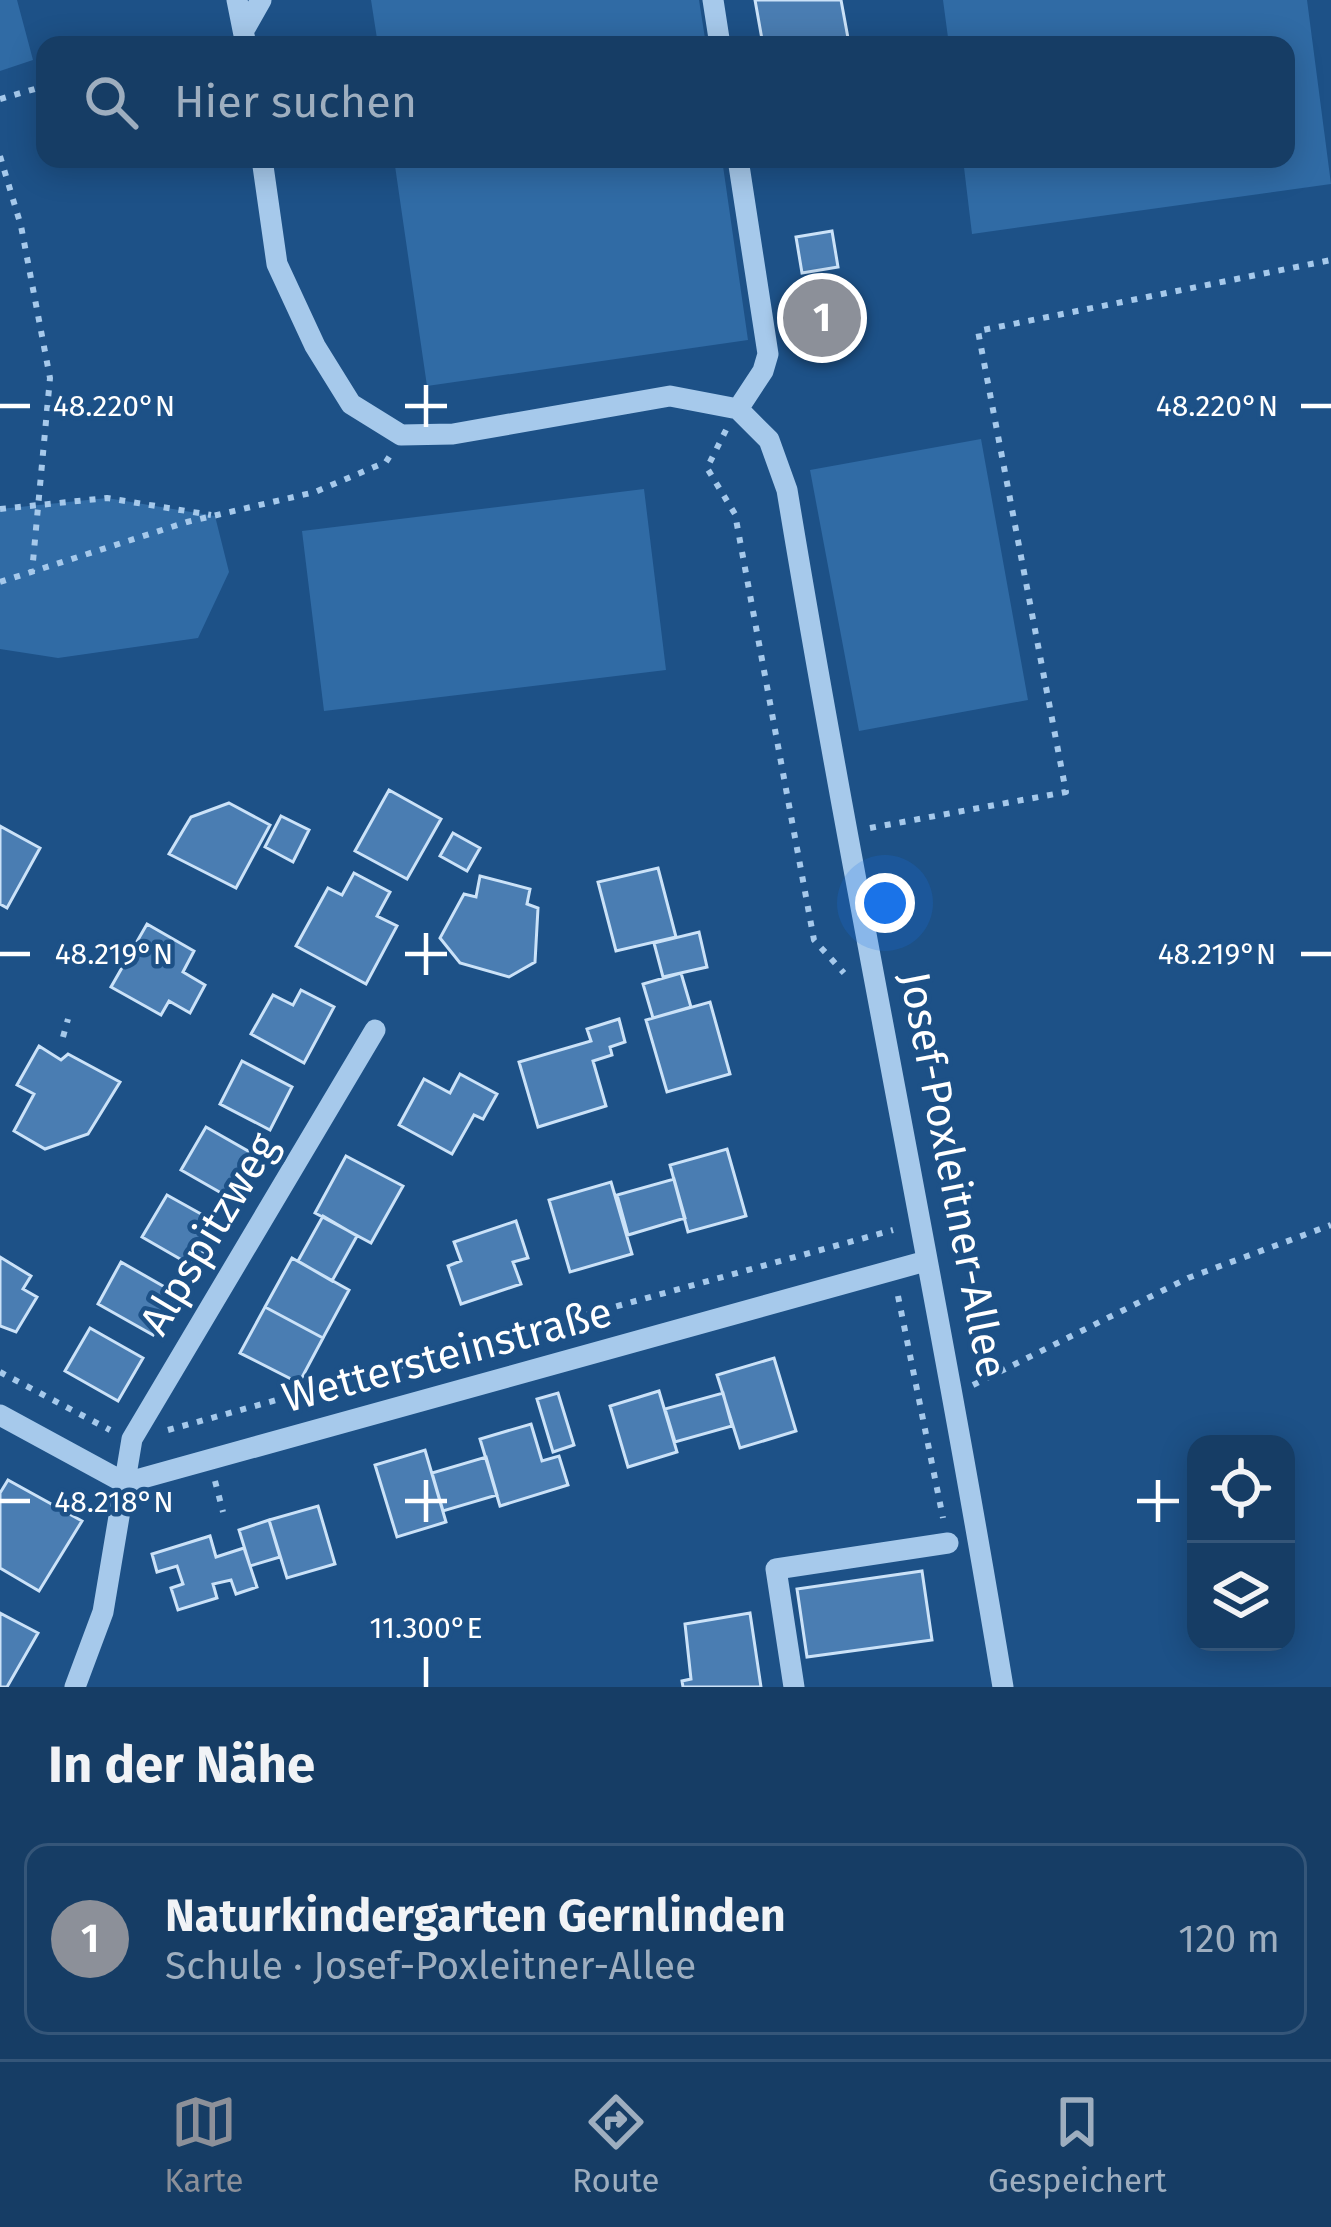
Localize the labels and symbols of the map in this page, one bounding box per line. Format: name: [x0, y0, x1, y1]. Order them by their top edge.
pin: 1: [783, 273, 861, 363]
text: 48.220°N: [53, 388, 175, 424]
text: 48.220°N: [1156, 388, 1278, 424]
your location: [855, 873, 915, 933]
text: 48.219°N: [55, 936, 173, 972]
text: 48.219°N: [1158, 936, 1276, 972]
street label: Josef-Poxleitner-Allee: [889, 968, 1017, 1382]
street label: Alpspitzweg: [129, 1124, 289, 1344]
street label: Wettersteinstraße: [277, 1287, 617, 1423]
text: 48.218°N: [54, 1484, 174, 1520]
text: 11.300°E: [369, 1610, 483, 1646]

